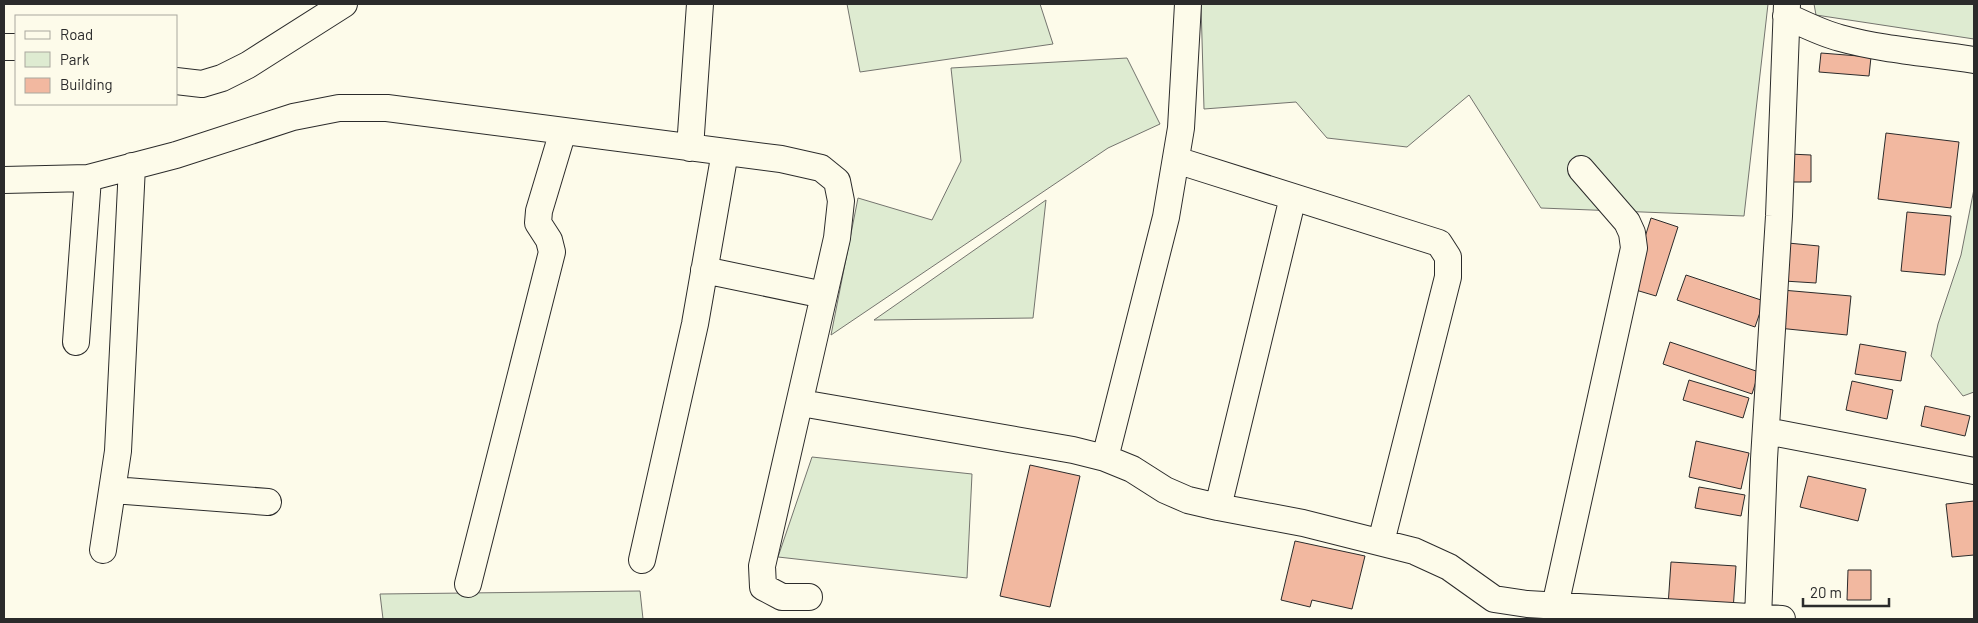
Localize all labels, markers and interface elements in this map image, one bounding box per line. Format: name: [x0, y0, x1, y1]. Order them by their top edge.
legend: [15, 15, 178, 105]
text: Road: [60, 25, 93, 43]
text: Park: [60, 50, 90, 68]
text: Building: [60, 75, 113, 93]
scale bar: [1803, 576, 1889, 608]
text: 20 m: [1810, 583, 1842, 601]

